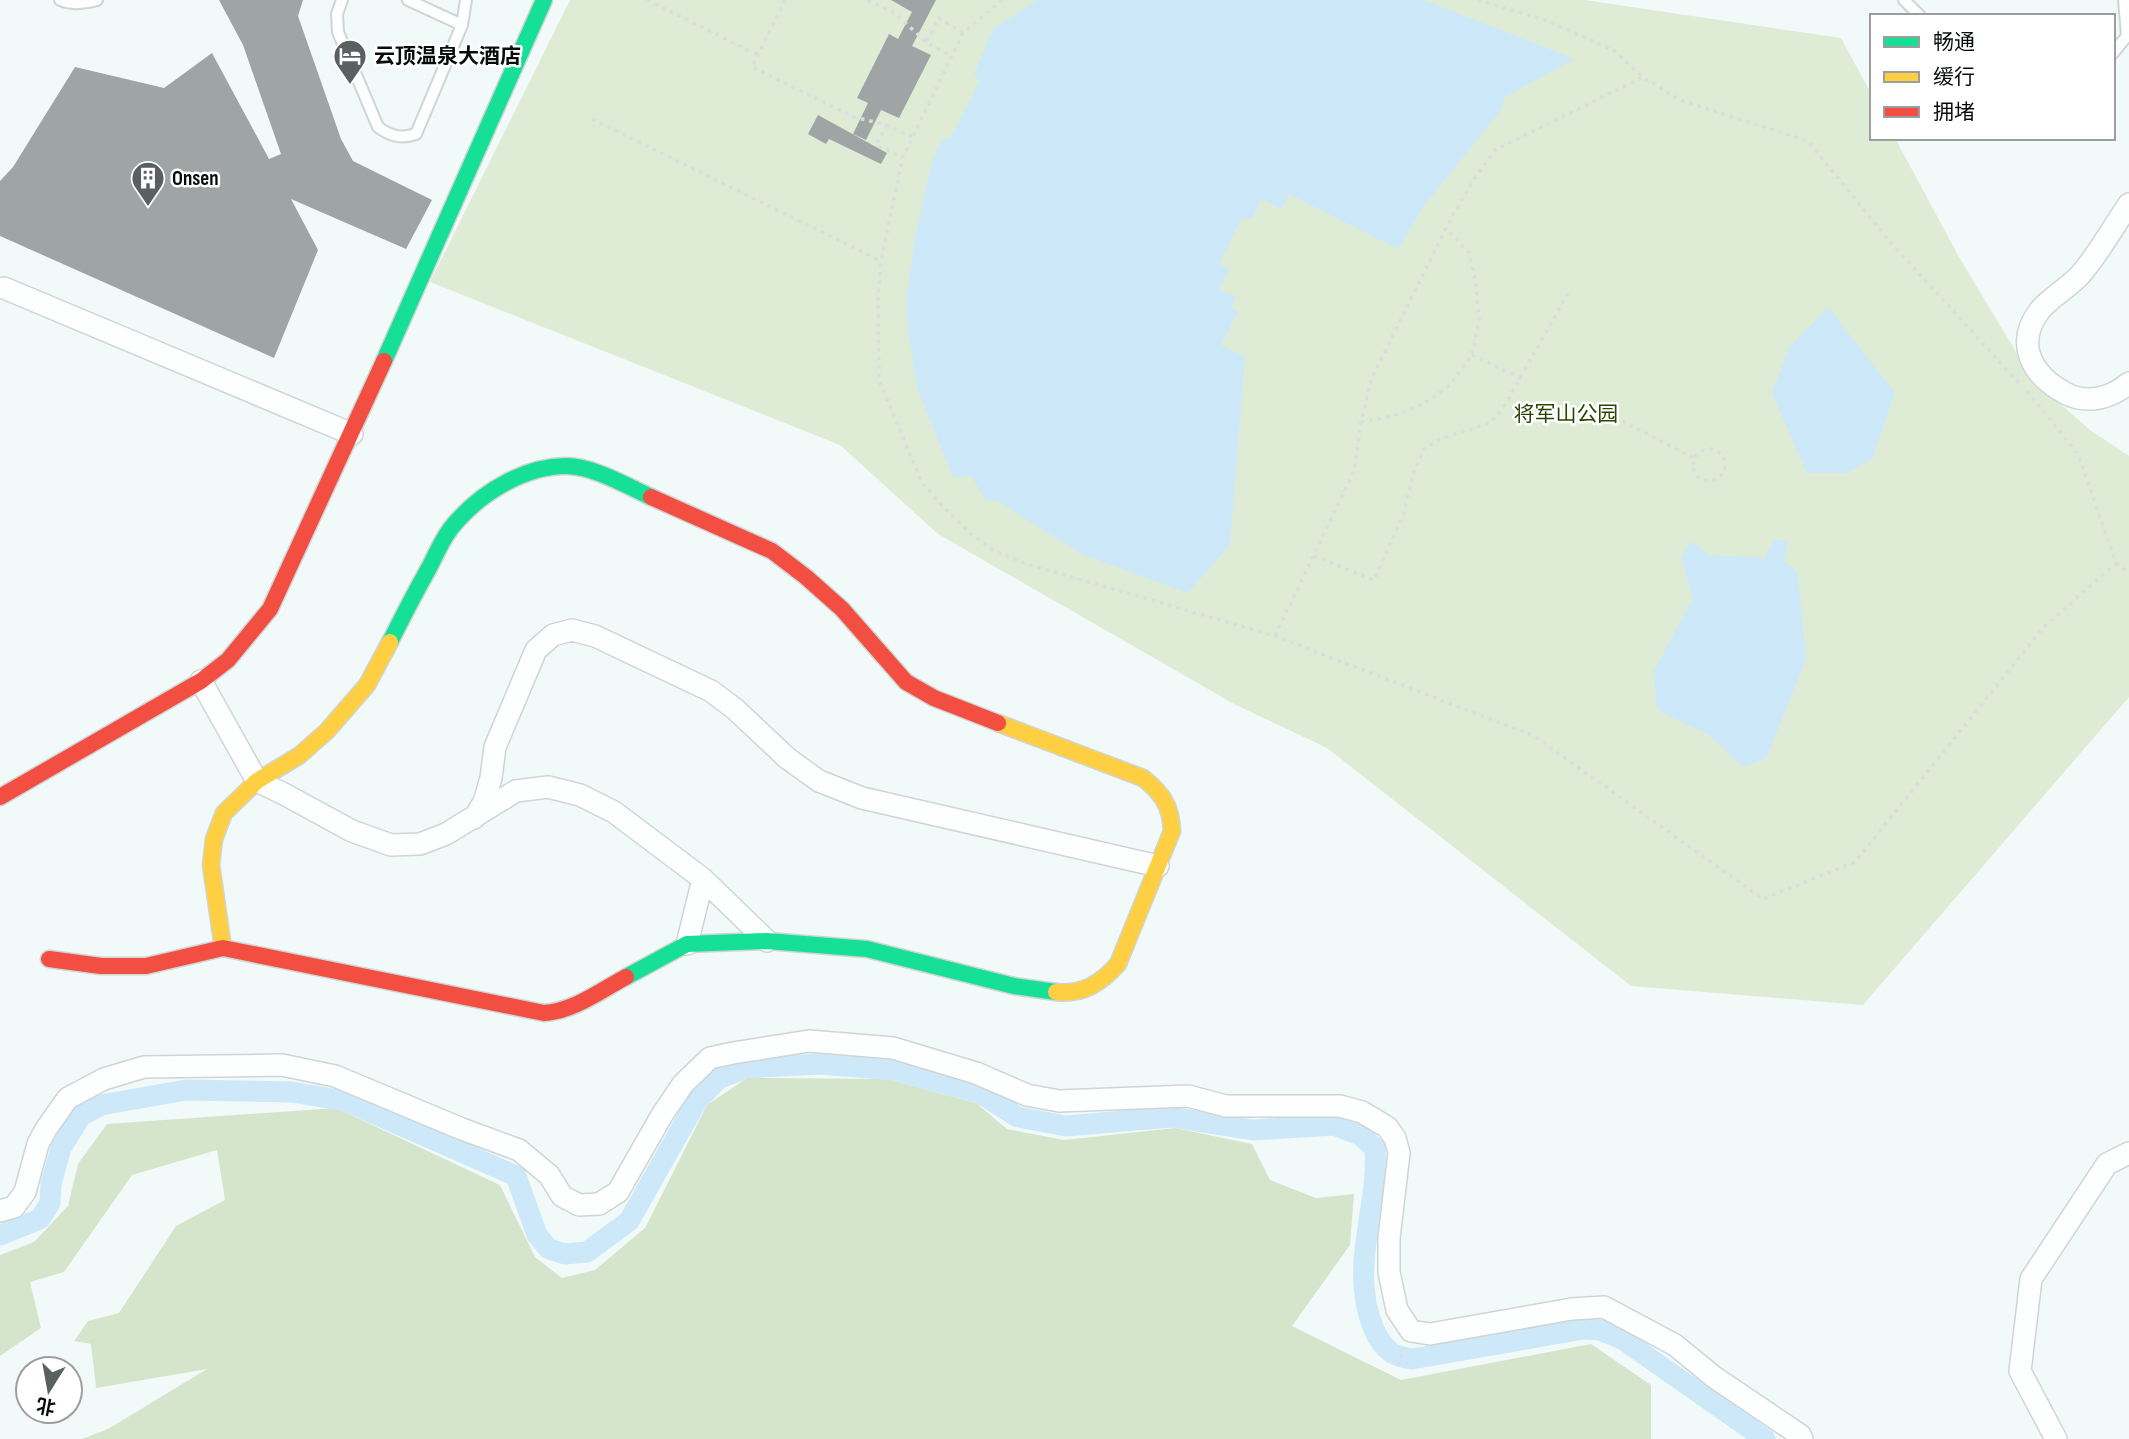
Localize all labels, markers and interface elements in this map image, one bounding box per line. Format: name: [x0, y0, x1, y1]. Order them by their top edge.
legend: [1870, 14, 2115, 140]
text: 畅通: [1933, 30, 1975, 55]
hotel icon: 云顶温泉大酒店: [331, 37, 369, 86]
place label: 云顶温泉大酒店: [374, 44, 521, 69]
text: 缓行: [1933, 65, 1975, 90]
text: 拥堵: [1933, 100, 1975, 125]
building icon: Onsen: [129, 159, 167, 208]
place label: Onsen: [172, 166, 219, 191]
park label: 将军山公园: [1514, 402, 1619, 427]
north arrow: [14, 1355, 84, 1425]
text: 北: [35, 1392, 58, 1418]

